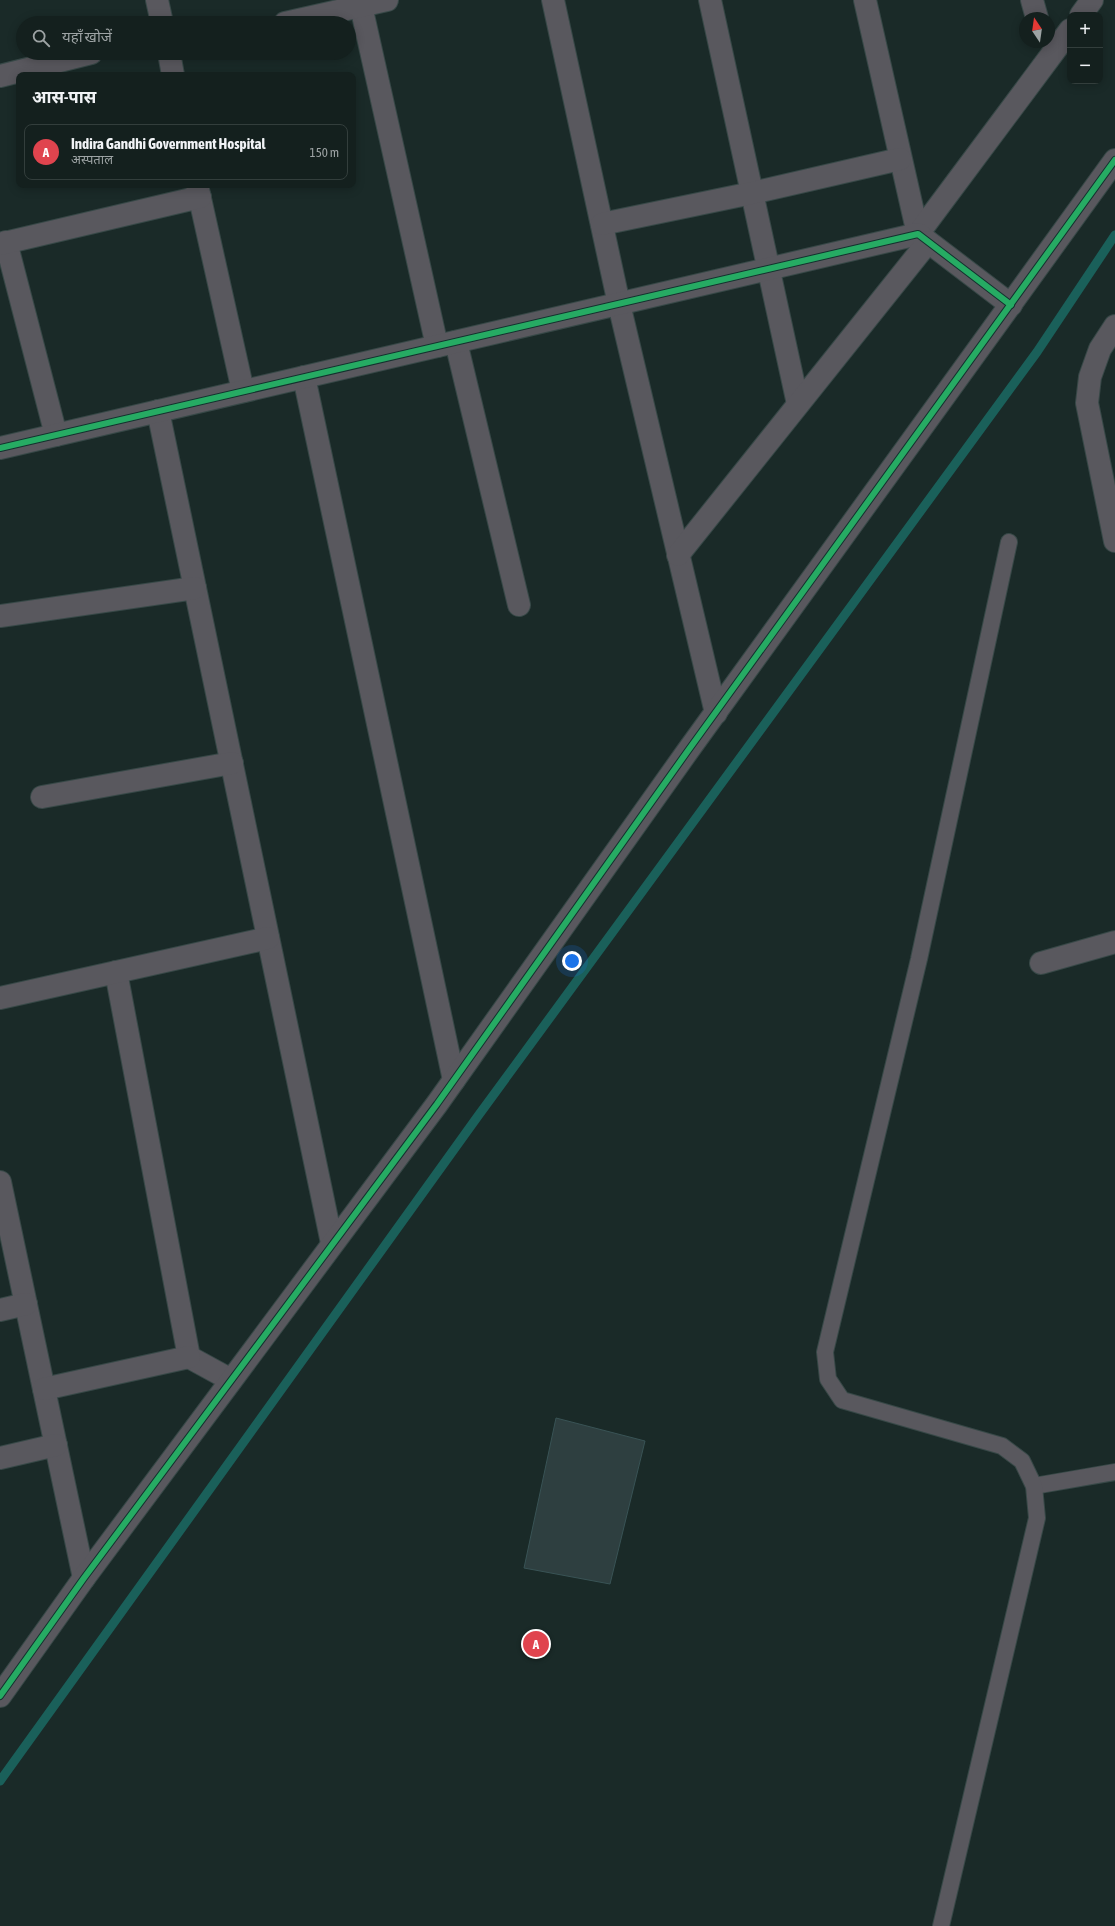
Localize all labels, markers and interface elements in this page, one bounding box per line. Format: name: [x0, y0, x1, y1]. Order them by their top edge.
north arrow: [1019, 12, 1055, 48]
map controls: [1067, 12, 1103, 84]
button: +: [1067, 12, 1103, 48]
search box: [16, 16, 356, 60]
icon: search: [30, 27, 52, 49]
text: यहाँ खोजें: [62, 28, 112, 45]
button: −: [1067, 48, 1103, 84]
text: आस-पास: [32, 87, 96, 107]
text: Indira Gandhi Government Hospital: [71, 135, 265, 152]
text: A: [43, 145, 49, 160]
text: 150 m: [310, 145, 339, 160]
text: अस्पताल: [71, 152, 113, 167]
your location: [562, 951, 582, 971]
pin: A: [523, 1629, 549, 1659]

